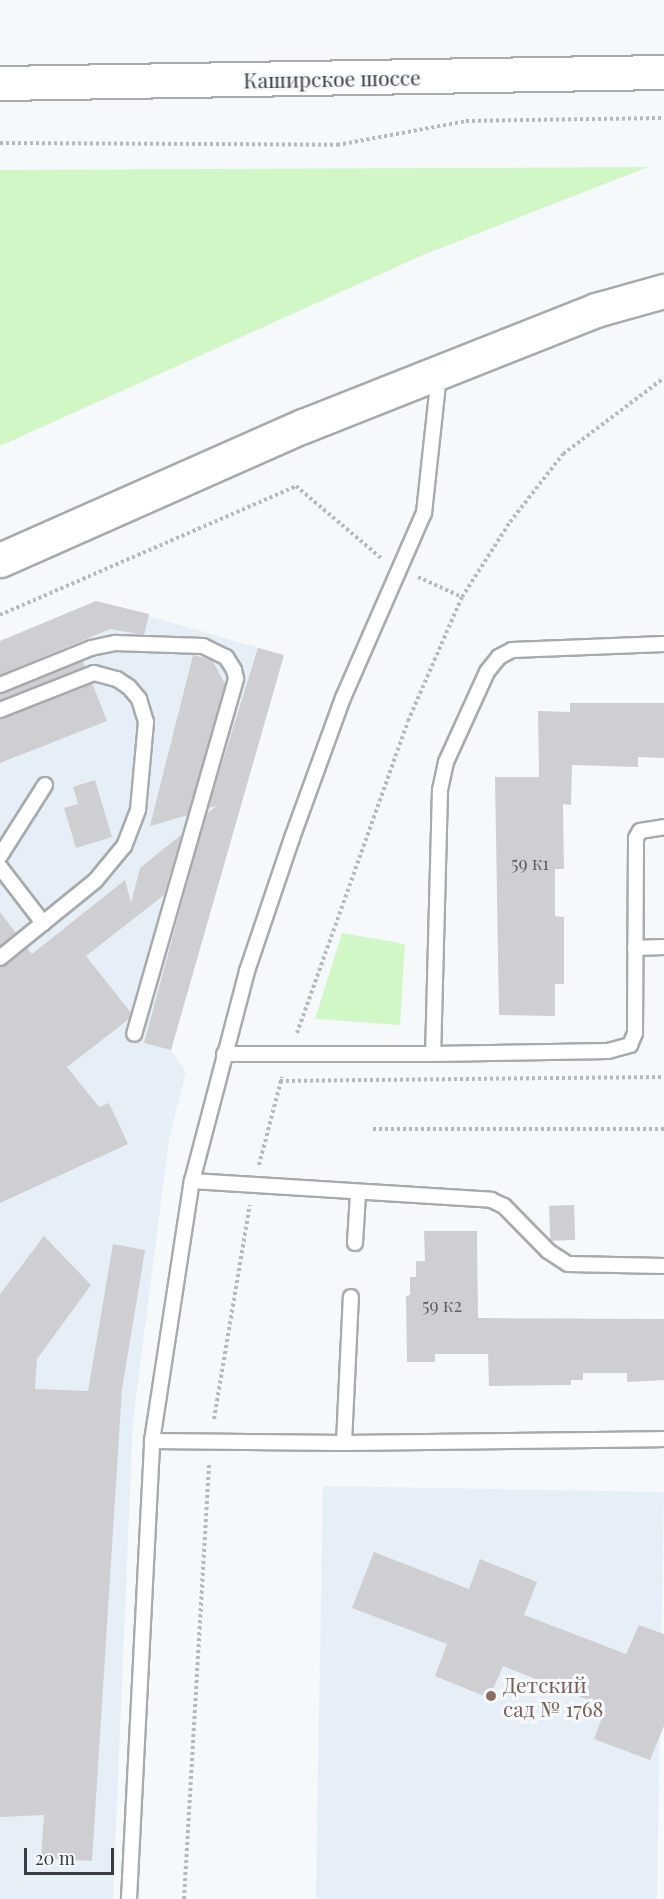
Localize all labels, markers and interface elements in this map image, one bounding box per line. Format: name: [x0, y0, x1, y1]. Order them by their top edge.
street label: Каширское шоссе: [243, 64, 421, 92]
house number: 59 к1: [511, 852, 549, 874]
house number: 59 к2: [422, 1294, 462, 1316]
place label: Детский сад № 1768: [503, 1671, 603, 1721]
marker: Детский сад № 1768: [484, 1689, 498, 1703]
scale bar: [27, 1836, 117, 1874]
text: 20 m: [35, 1846, 75, 1870]

